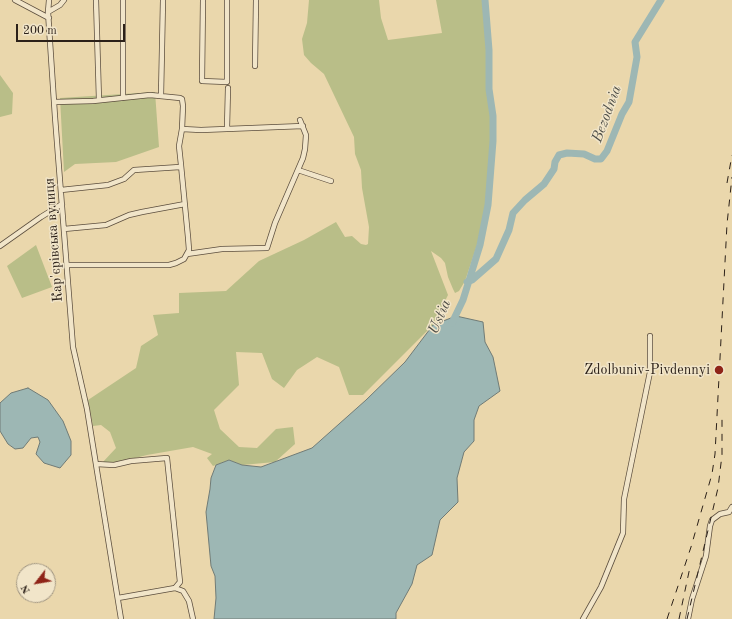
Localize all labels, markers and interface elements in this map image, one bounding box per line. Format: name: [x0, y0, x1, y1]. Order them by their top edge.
scale bar: [18, 16, 127, 42]
text: 200 m: [23, 25, 57, 37]
water label: Bezodnia: [588, 83, 626, 145]
street label: Кар'єрівська вулиця: [41, 177, 67, 303]
water label: Ustia: [425, 297, 455, 337]
place label: Zdolbuniv-Pivdennyi: [584, 362, 710, 378]
marker: Zdolbuniv-Pivdennyi: [713, 364, 725, 376]
north arrow: [16, 563, 56, 603]
text: N: [19, 582, 33, 595]

